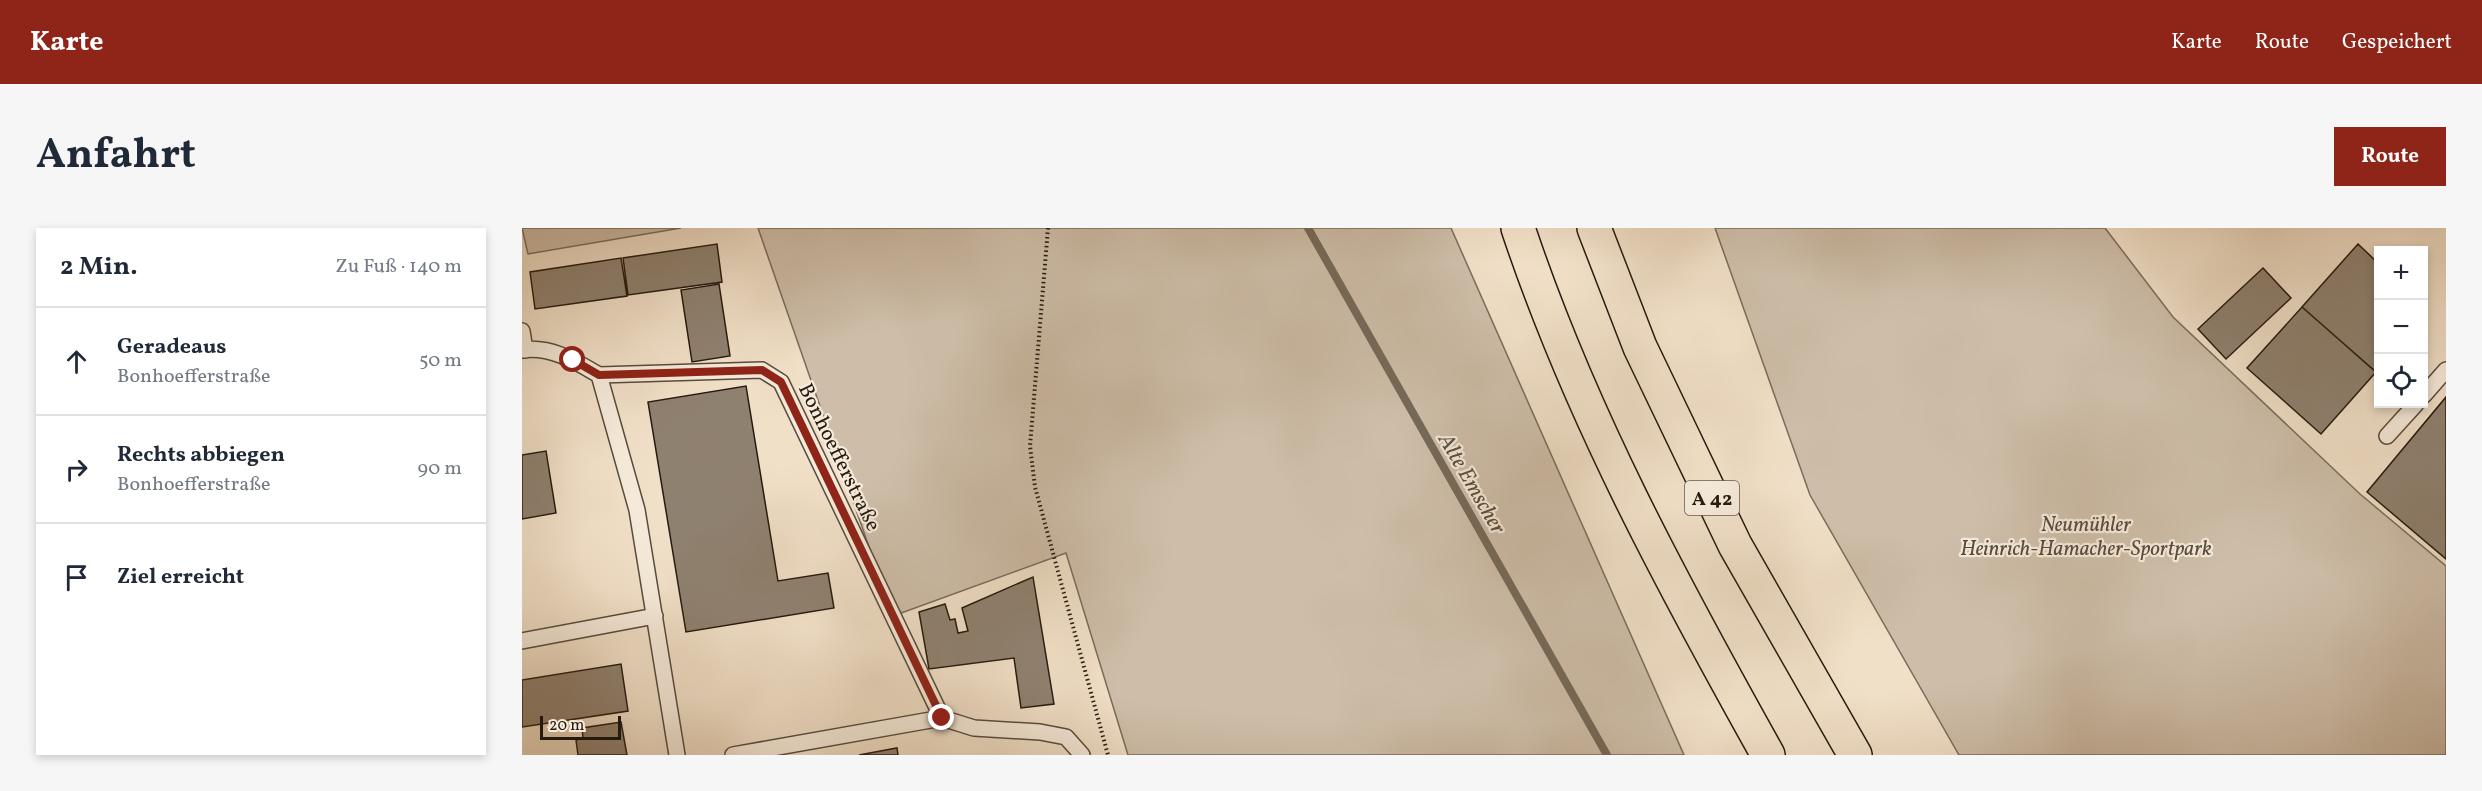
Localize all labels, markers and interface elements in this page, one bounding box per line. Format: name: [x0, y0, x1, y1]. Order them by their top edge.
text: Karte: [30, 23, 104, 62]
text: Karte: [2171, 28, 2222, 57]
text: Route: [2255, 28, 2309, 57]
text: Gespeichert: [2342, 28, 2452, 57]
text: Anfahrt: [36, 127, 196, 186]
button: Route: [2334, 127, 2446, 186]
map controls: [2374, 246, 2428, 408]
button: +: [2374, 246, 2428, 300]
text: 2 Min.: [60, 249, 138, 285]
text: Zu Fuß · 140 m: [335, 253, 462, 281]
button: −: [2374, 300, 2428, 354]
text: Geradeaus: [117, 332, 227, 363]
icon: ahead: [60, 345, 93, 378]
route start: [559, 346, 585, 372]
text: 50 m: [419, 347, 462, 375]
button: locate: [2374, 354, 2428, 408]
text: Bonhoefferstraße: [117, 363, 271, 391]
street label: Bonhoefferstraße: [790, 379, 887, 537]
water label: Alte Emscher: [1429, 427, 1513, 541]
text: Rechts abbiegen: [117, 440, 285, 471]
icon: right: [60, 453, 93, 486]
text: 90 m: [418, 455, 462, 483]
text: Bonhoefferstraße: [117, 471, 271, 499]
road number: A 42: [1685, 481, 1739, 515]
park label: Neumühler Heinrich-Hamacher-Sportpark: [1960, 511, 2212, 564]
icon: arrive: [60, 561, 93, 594]
text: Ziel erreicht: [117, 562, 244, 593]
route end: [928, 704, 954, 730]
scale bar: [540, 713, 621, 741]
text: 20 m: [549, 715, 584, 737]

